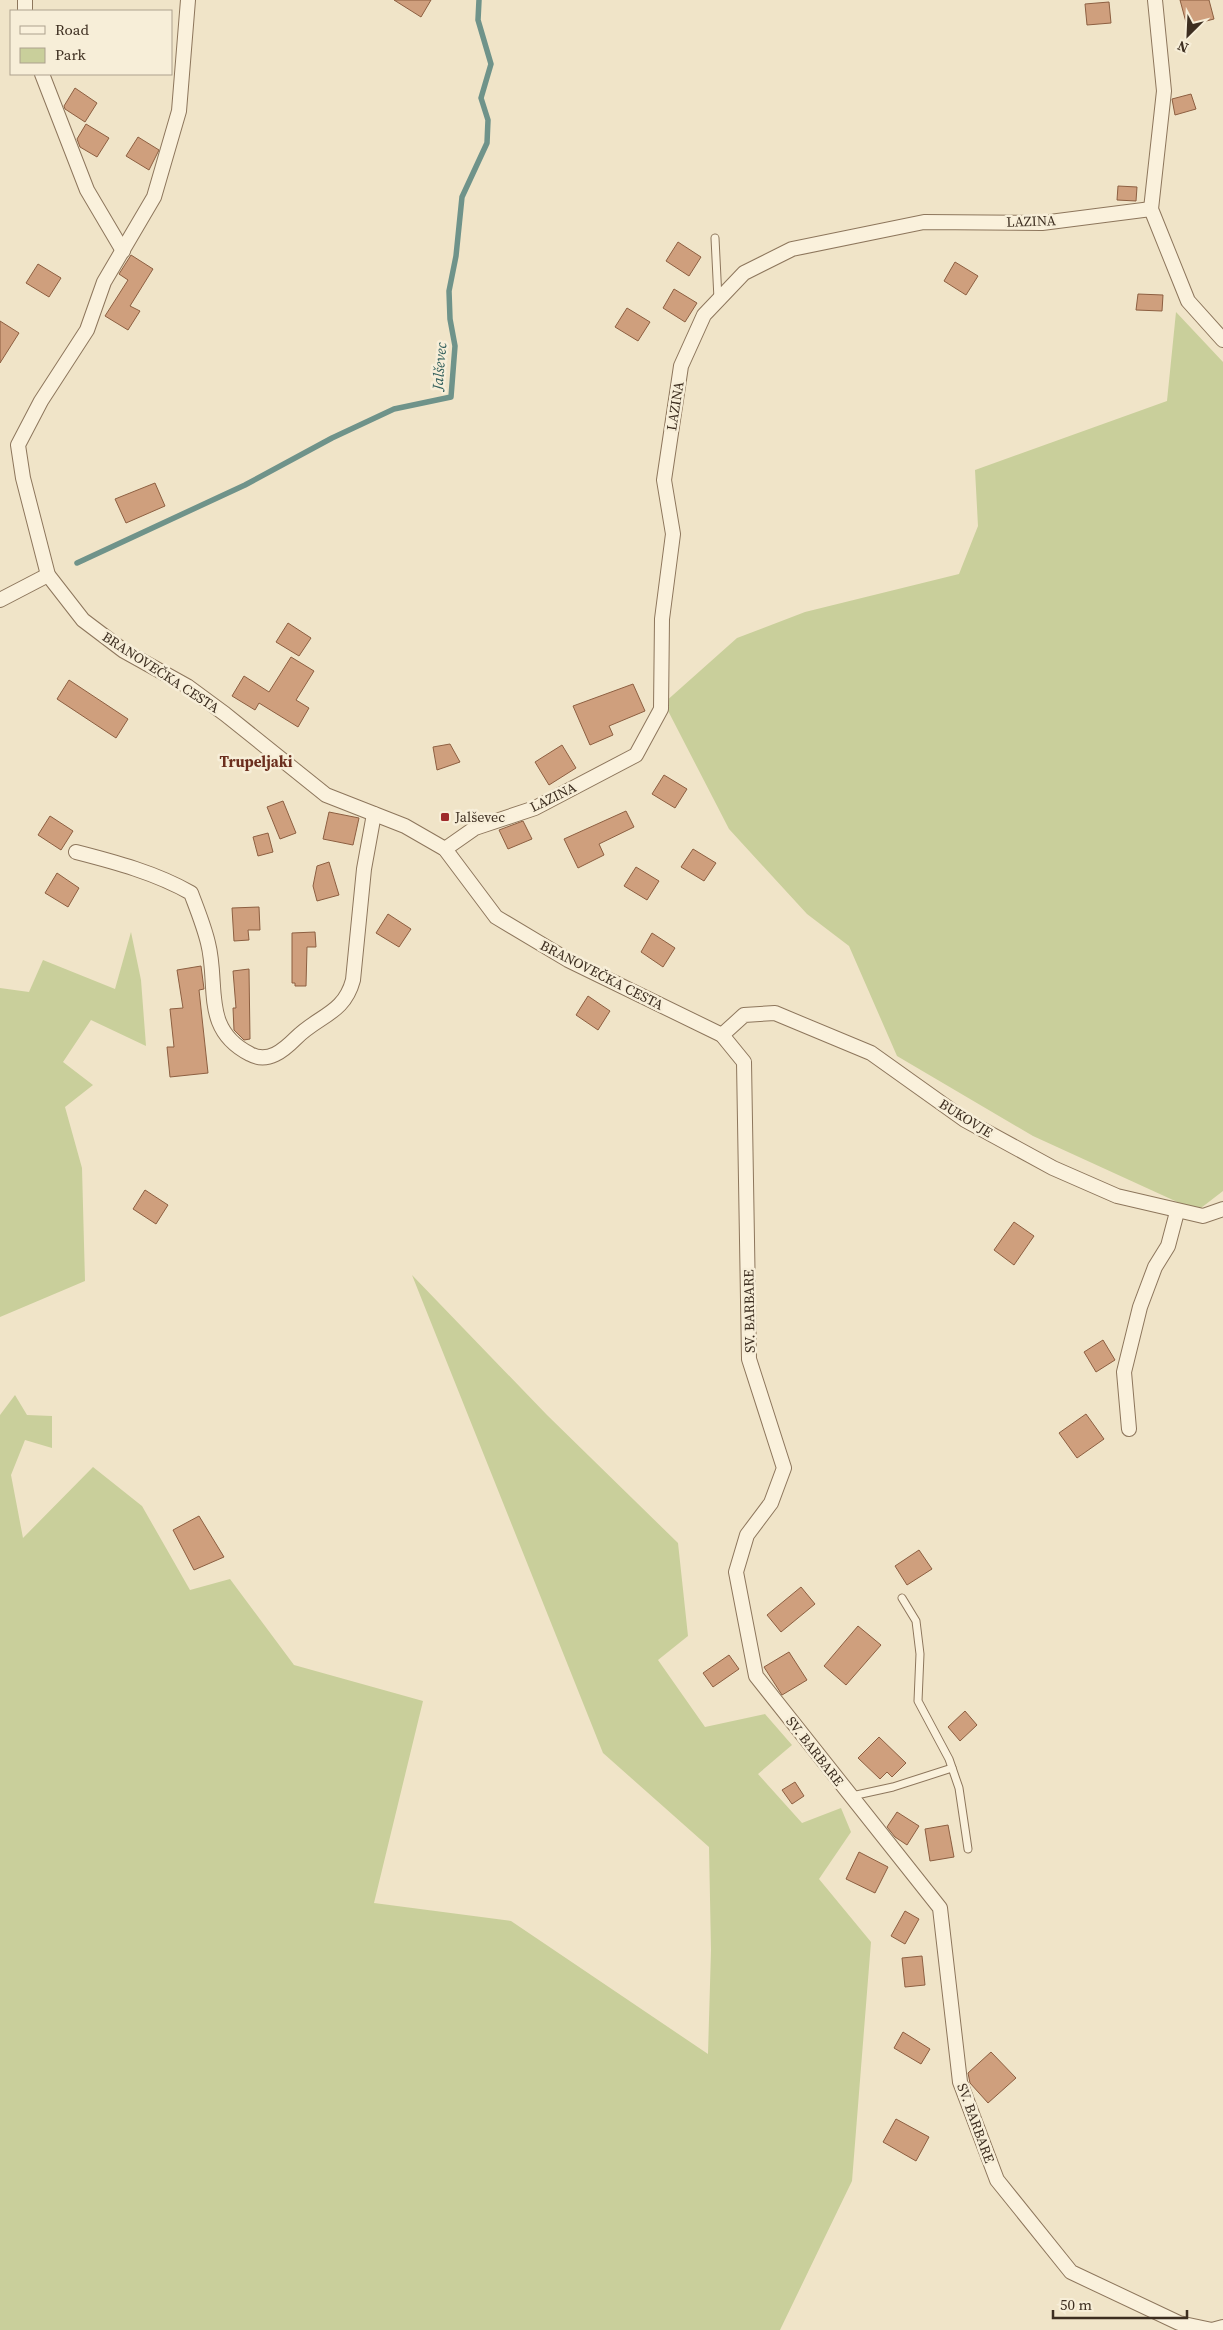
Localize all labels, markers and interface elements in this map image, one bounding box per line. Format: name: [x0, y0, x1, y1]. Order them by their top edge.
legend: [10, 10, 172, 75]
north arrow: [1163, 10, 1213, 60]
text: Road: [55, 19, 89, 40]
text: N: [1174, 36, 1191, 58]
text: Park: [55, 44, 87, 65]
street label: LAZINA: [1006, 210, 1057, 232]
water label: Jalševec: [426, 340, 452, 393]
street label: LAZINA: [661, 379, 689, 432]
street label: BRANOVEČKA CESTA: [98, 627, 224, 718]
district label: Trupeljaki: [220, 751, 293, 772]
street label: LAZINA: [526, 777, 580, 817]
place label: Jalševec: [454, 807, 505, 827]
marker: Jalševec: [439, 811, 451, 823]
street label: BRANOVEČKA CESTA: [537, 935, 668, 1015]
street label: BUKOVJE: [935, 1094, 997, 1142]
street label: SV. BARBARE: [738, 1269, 760, 1353]
street label: SV. BARBARE: [781, 1712, 849, 1790]
street label: SV. BARBARE: [952, 2080, 1000, 2166]
scale bar: [1053, 2288, 1187, 2320]
text: 50 m: [1060, 2294, 1092, 2315]

